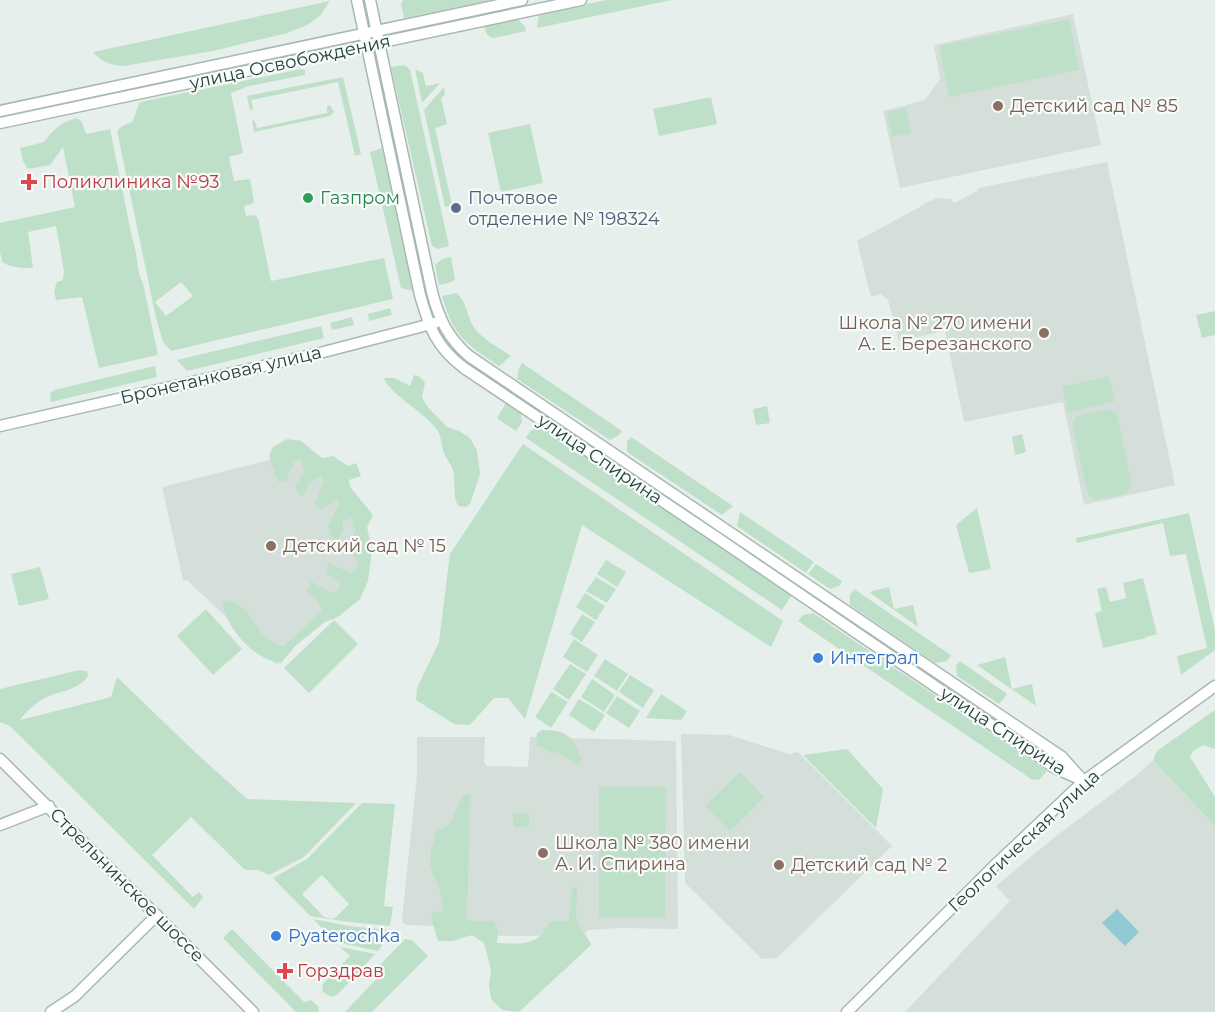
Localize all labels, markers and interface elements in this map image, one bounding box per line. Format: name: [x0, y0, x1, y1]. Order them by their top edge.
street label: улица Освобождения: [187, 30, 393, 94]
place label: Детский сад № 85: [1010, 95, 1178, 117]
marker: Детский сад № 85: [991, 99, 1005, 113]
place label: Поликлиника №93: [42, 171, 219, 193]
marker: Поликлиника №93: [20, 173, 38, 191]
place label: Газпром: [320, 187, 400, 209]
place label: Почтовое отделение № 198324: [468, 187, 660, 230]
marker: Газпром: [301, 191, 315, 205]
marker: Почтовое отделение № 198324: [449, 201, 463, 215]
place label: Школа № 270 имени А. Е. Березанского: [839, 312, 1032, 355]
marker: Школа № 270 имени А. Е. Березанского: [1037, 326, 1051, 340]
street label: Бронетанковая улица: [118, 341, 324, 409]
street label: улица Спирина: [533, 409, 667, 509]
place label: Детский сад № 15: [283, 535, 446, 557]
marker: Детский сад № 15: [264, 539, 278, 553]
place label: Интеграл: [830, 647, 919, 669]
marker: Интеграл: [811, 651, 825, 665]
street label: улица Спирина: [935, 682, 1070, 780]
street label: Геологическая улица: [944, 765, 1104, 917]
street label: Стрельнинское шоссе: [45, 803, 209, 967]
place label: Школа № 380 имени А. И. Спирина: [555, 832, 750, 875]
marker: Школа № 380 имени А. И. Спирина: [536, 846, 550, 860]
place label: Детский сад № 2: [791, 854, 948, 876]
marker: Детский сад № 2: [772, 858, 786, 872]
place label: Pyaterochka: [288, 925, 400, 947]
marker: Pyaterochka: [269, 929, 283, 943]
place label: Горздрав: [297, 960, 384, 982]
marker: Горздрав: [278, 964, 292, 978]

